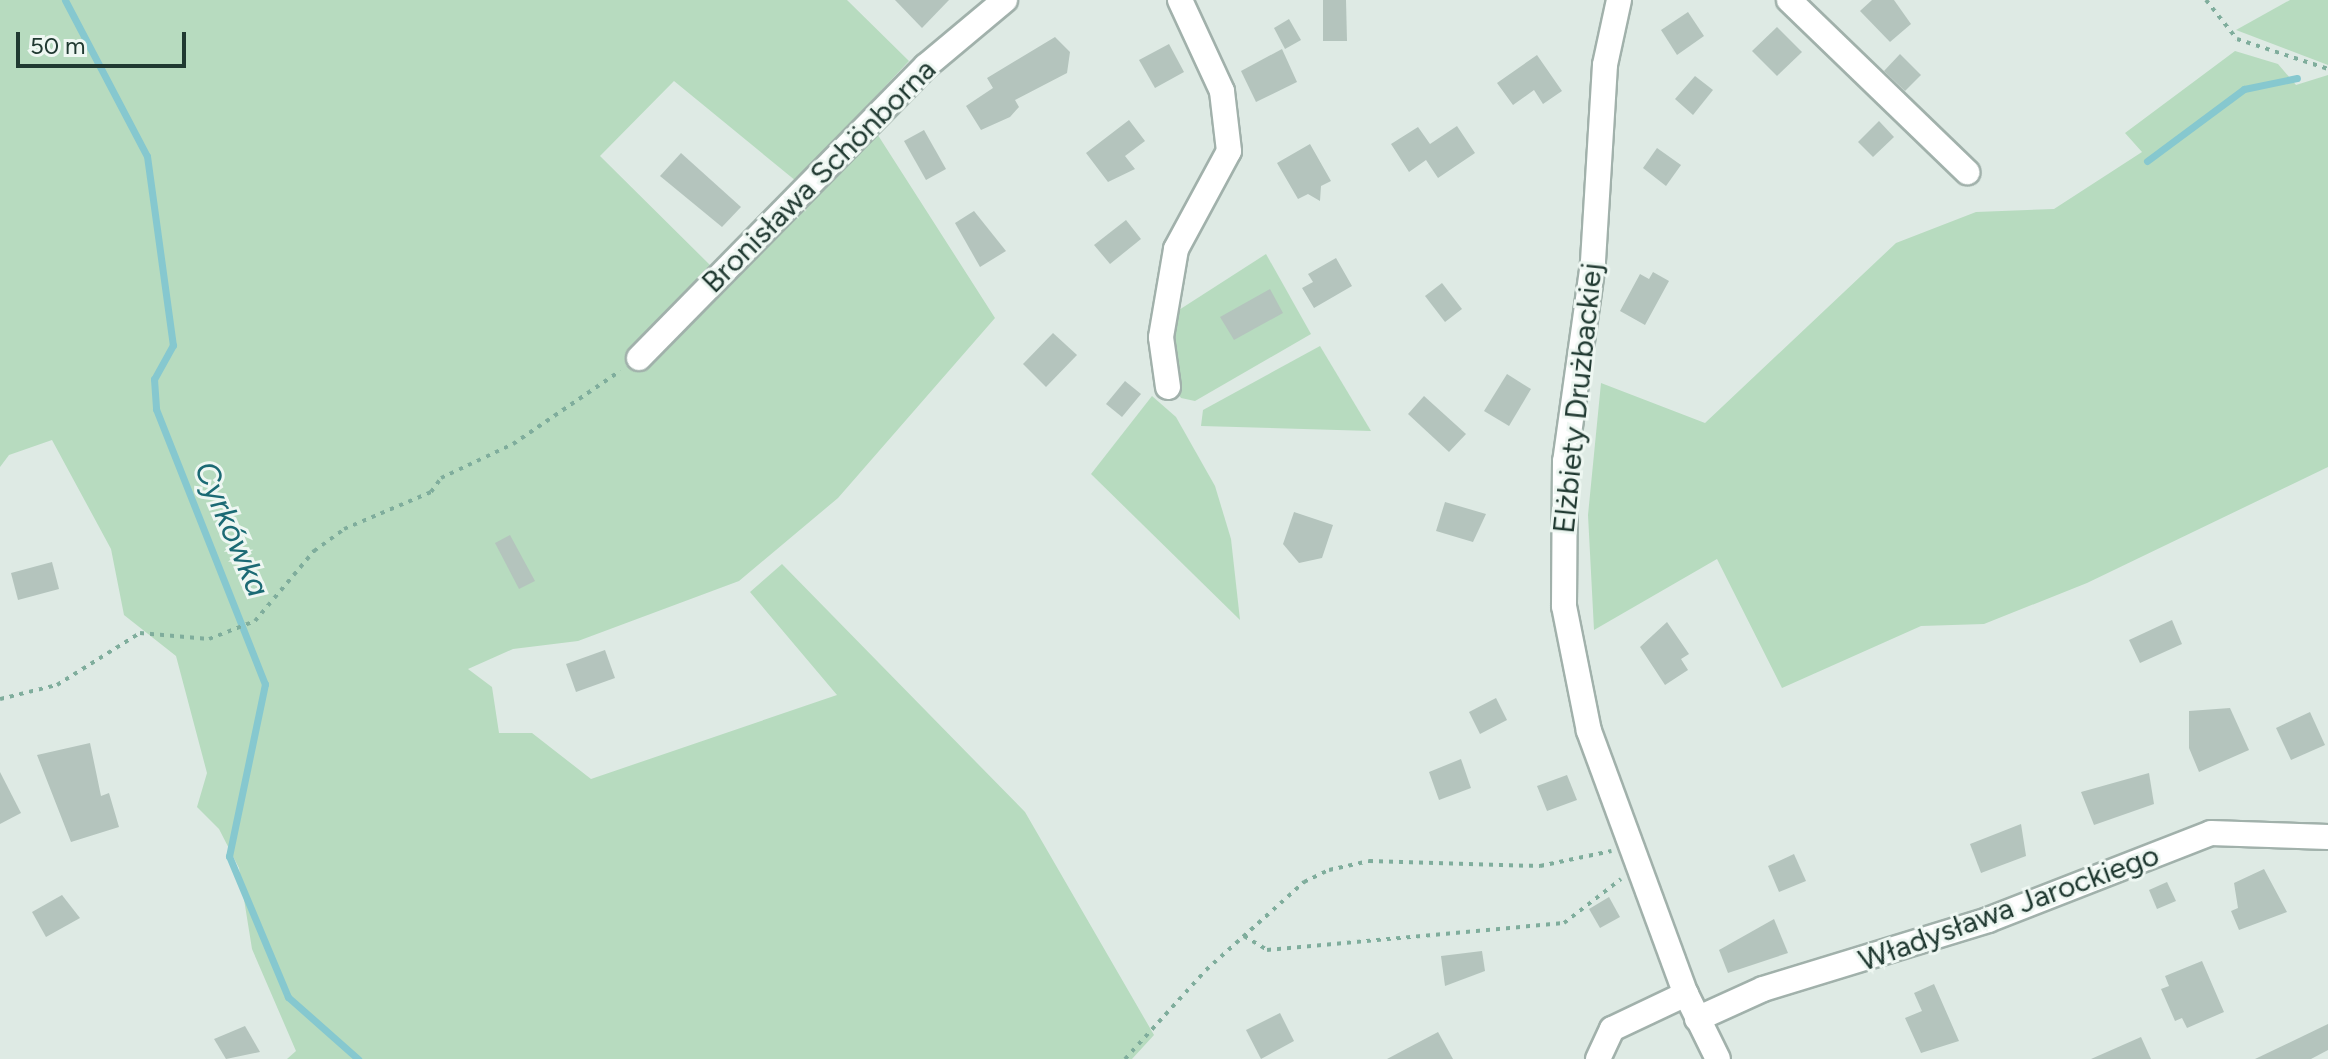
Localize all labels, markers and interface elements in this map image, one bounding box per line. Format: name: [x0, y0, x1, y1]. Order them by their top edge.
scale bar: [20, 16, 190, 66]
text: 50 m: [30, 31, 86, 60]
street label: Bronisława Schönborna: [695, 52, 943, 300]
street label: Elżbiety Drużbackiej: [1546, 261, 1610, 535]
water label: Cyrkówka: [186, 456, 278, 602]
street label: Władysława Jarockiego: [1854, 837, 2164, 979]

